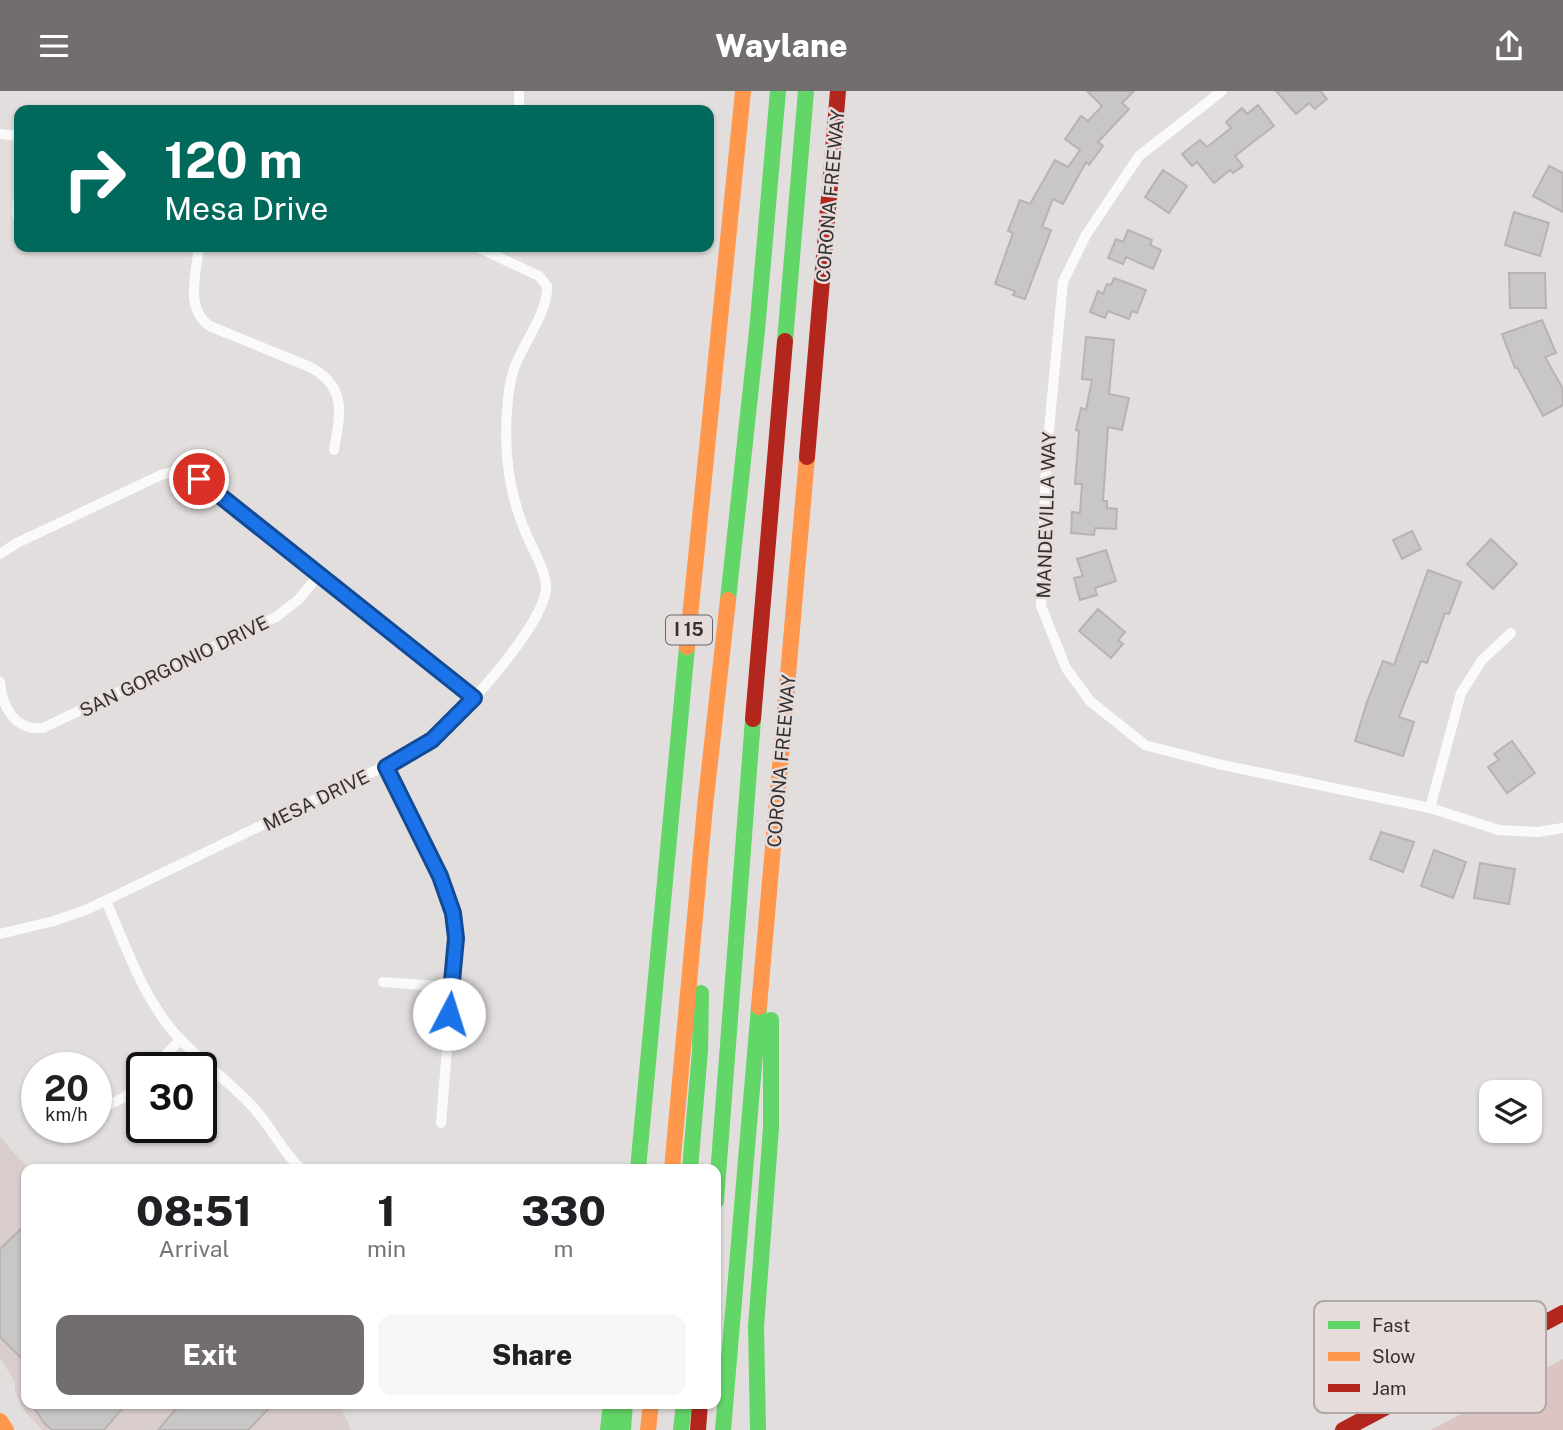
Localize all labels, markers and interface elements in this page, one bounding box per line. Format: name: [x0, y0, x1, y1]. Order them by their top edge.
icon: menu: [35, 27, 73, 65]
text: Waylane: [715, 27, 848, 64]
icon: share: [1490, 27, 1528, 65]
street label: CORONA FREEWAY: [811, 108, 849, 283]
text: 120 m: [164, 131, 303, 189]
icon: right: [49, 133, 140, 224]
text: Mesa Drive: [164, 190, 328, 227]
street label: MANDEVILLA WAY: [1032, 431, 1060, 599]
pin: [169, 449, 229, 509]
icon: arrive: [180, 460, 218, 498]
street label: SAN GORGONIO DRIVE: [76, 611, 272, 721]
road number: I 15: [666, 615, 712, 645]
street label: CORONA FREEWAY: [762, 673, 800, 848]
street label: MESA DRIVE: [259, 765, 373, 835]
position arrow: [412, 977, 486, 1051]
speed limit sign: 30: [126, 1052, 217, 1143]
text: 20: [44, 1068, 89, 1109]
map controls: [1479, 1080, 1542, 1143]
button: layers: [1479, 1080, 1542, 1143]
text: km/h: [45, 1104, 88, 1125]
text: 08:51: [136, 1186, 252, 1235]
text: 1: [377, 1186, 396, 1235]
text: 330: [521, 1186, 606, 1235]
text: Arrival: [159, 1235, 230, 1262]
text: min: [367, 1235, 406, 1262]
text: m: [554, 1235, 573, 1262]
legend: [1314, 1301, 1546, 1413]
text: Fast: [1372, 1314, 1410, 1336]
button: Exit: [56, 1315, 364, 1395]
button: Share: [378, 1315, 686, 1395]
text: Slow: [1372, 1345, 1416, 1367]
text: Jam: [1372, 1377, 1406, 1399]

